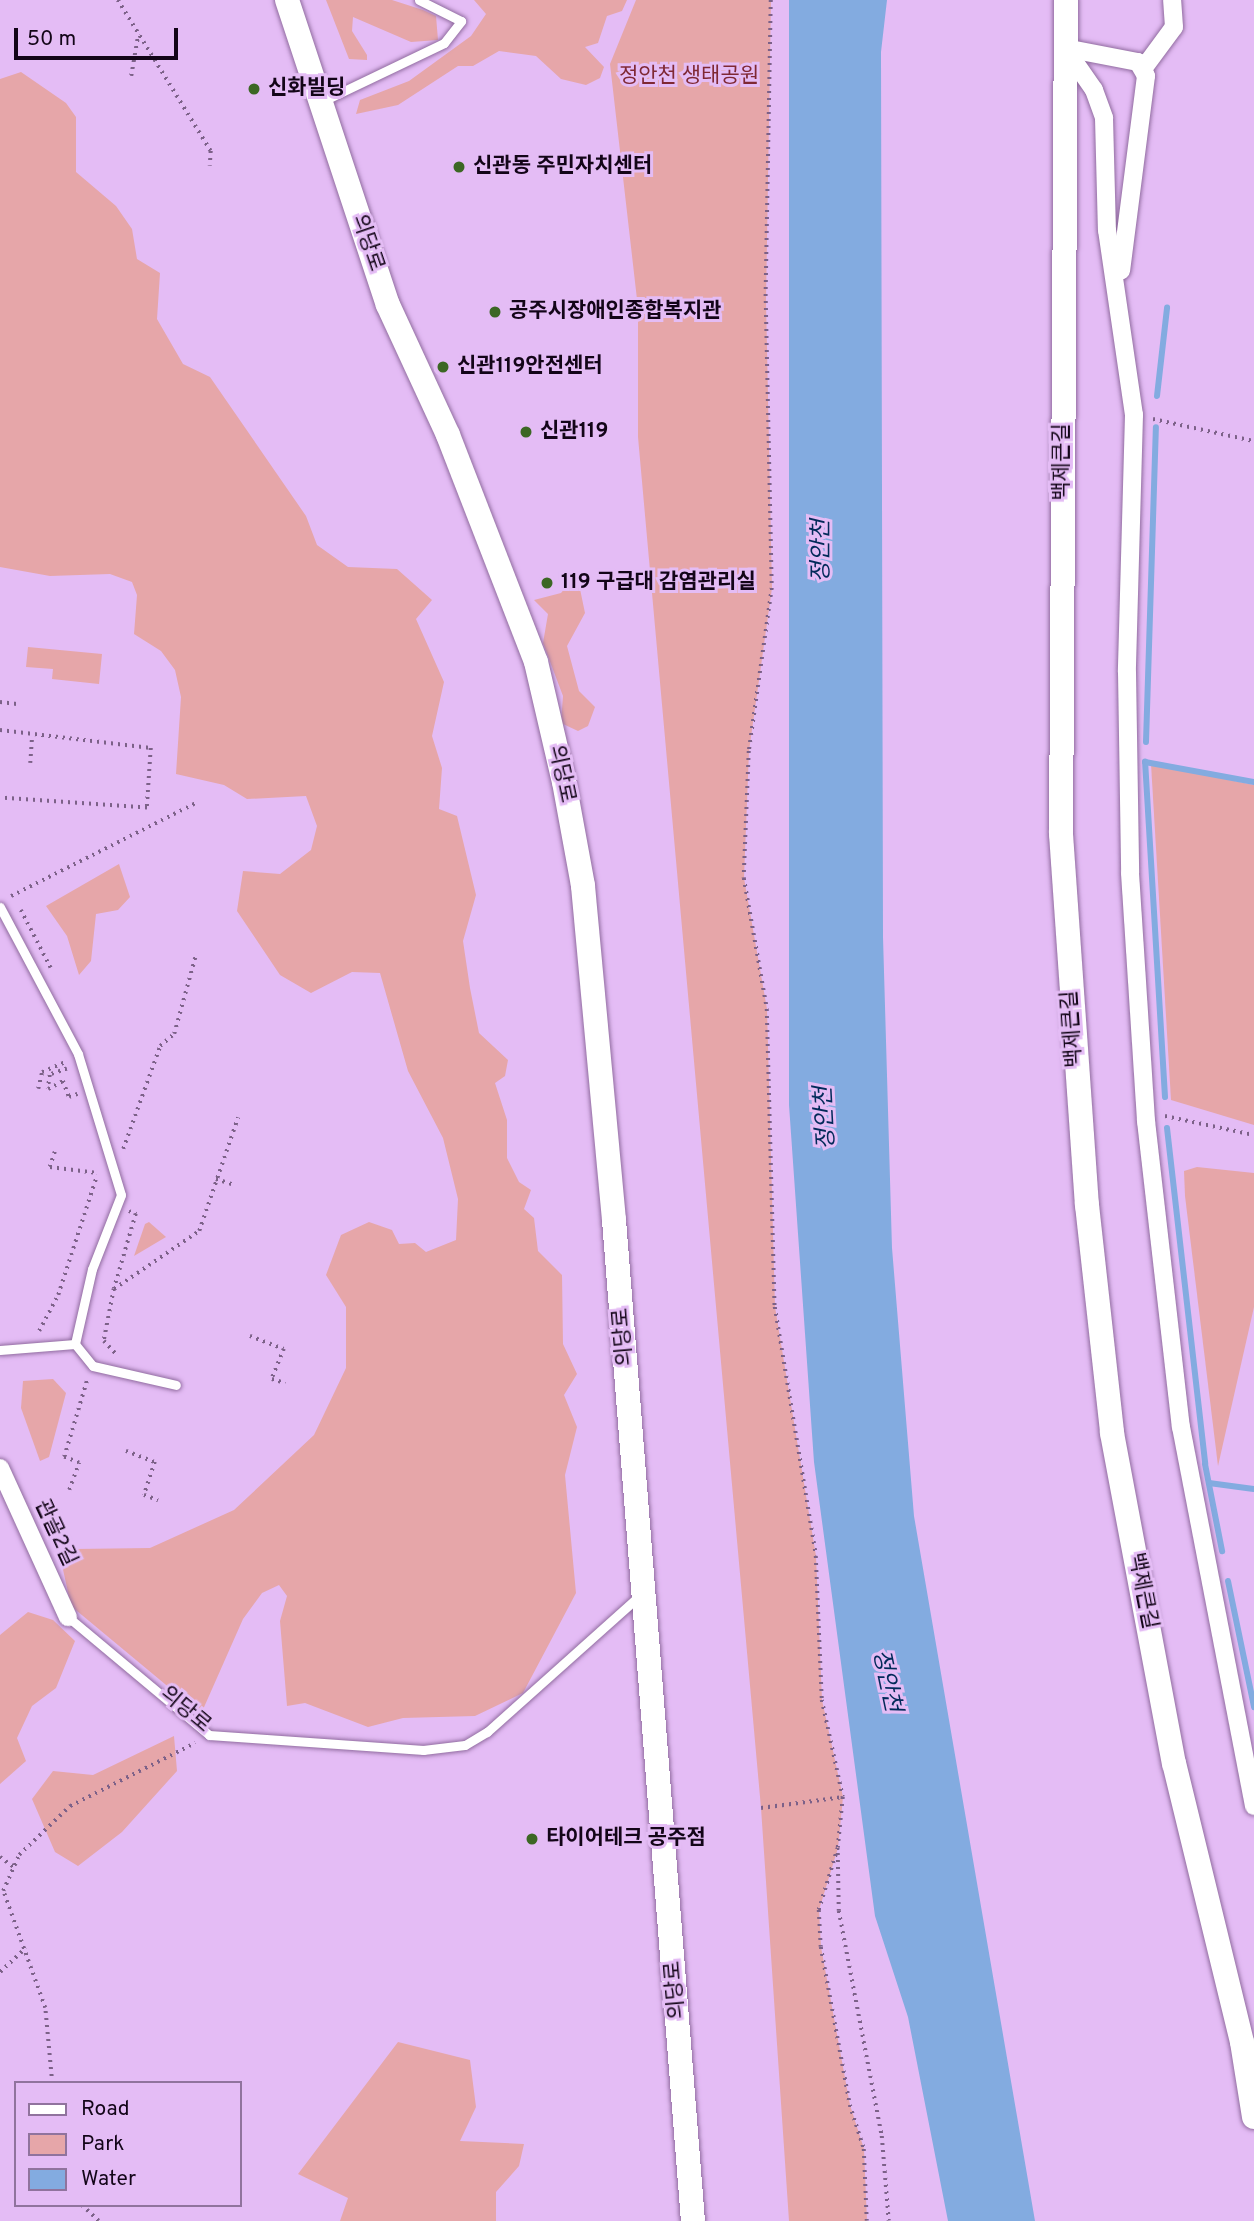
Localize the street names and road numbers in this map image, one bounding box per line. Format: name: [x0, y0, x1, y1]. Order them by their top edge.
street label: 의당로: [346, 211, 388, 275]
street label: 백제큰길: [1050, 423, 1076, 501]
street label: 의당로: [543, 743, 579, 805]
street label: 백제큰길: [1058, 990, 1088, 1068]
street label: 의당로: [609, 1307, 639, 1367]
street label: 관골2길: [29, 1496, 81, 1570]
street label: 백제큰길: [1122, 1551, 1162, 1631]
street label: 의당로: [155, 1682, 215, 1738]
street label: 의당로: [661, 1960, 691, 2020]

